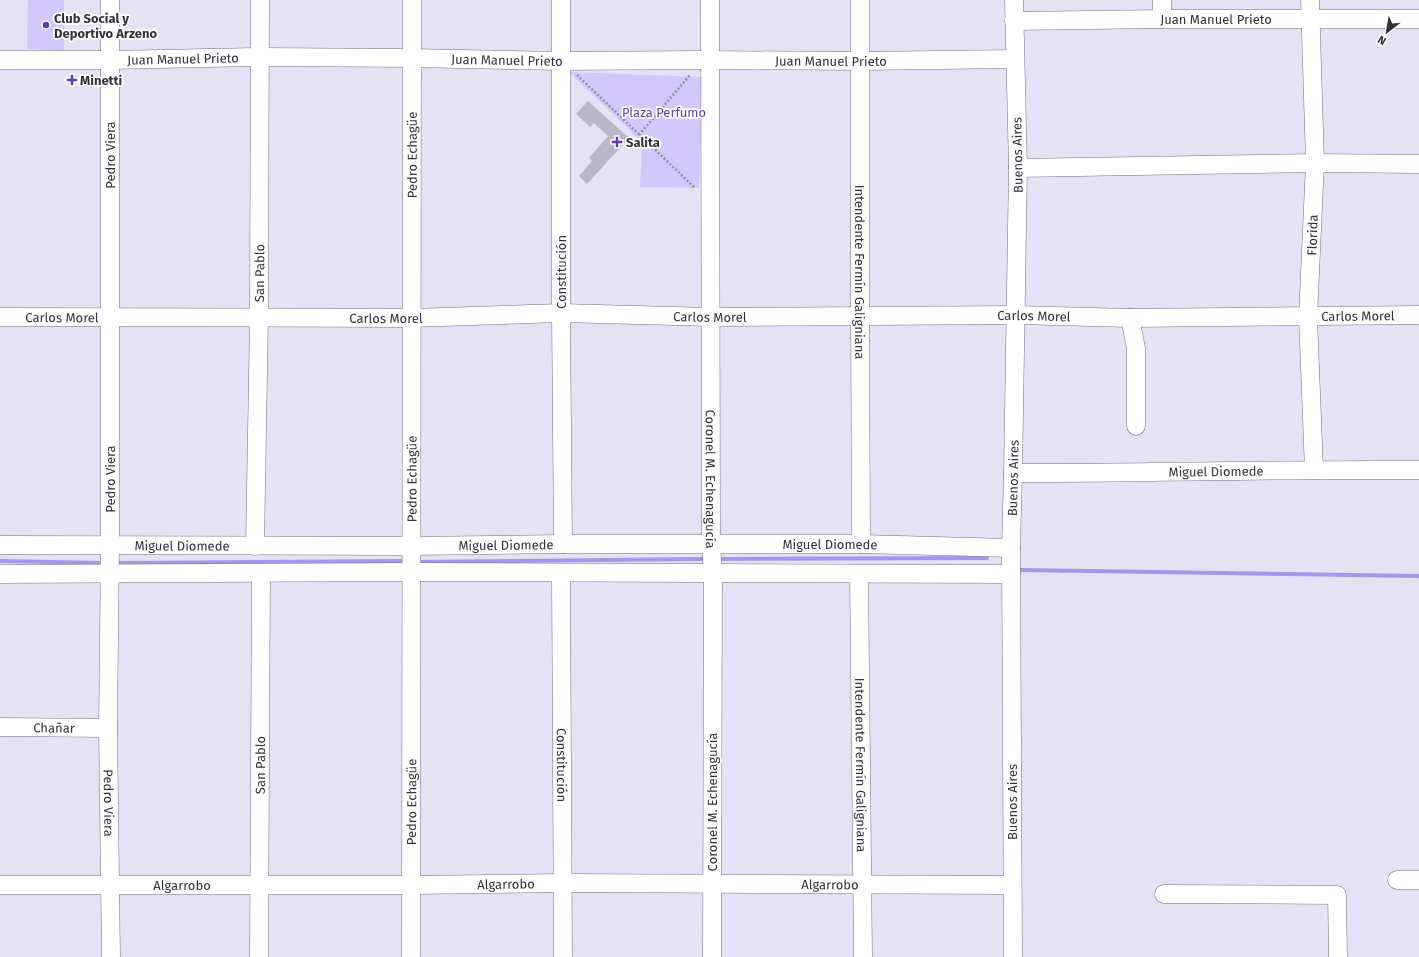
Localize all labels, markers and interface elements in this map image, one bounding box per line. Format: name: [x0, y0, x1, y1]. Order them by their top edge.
place label: Club Social y Deportivo Arzeno: [54, 11, 157, 41]
street label: Juan Manuel Prieto: [1160, 12, 1272, 27]
north arrow: [1367, 12, 1407, 52]
marker: Club Social y Deportivo Arzeno: [41, 20, 51, 30]
text: N: [1376, 33, 1389, 48]
street label: Juan Manuel Prieto: [127, 50, 239, 68]
street label: Juan Manuel Prieto: [451, 52, 563, 69]
street label: Juan Manuel Prieto: [775, 53, 887, 69]
place label: Minetti: [80, 73, 123, 88]
marker: Minetti: [67, 75, 77, 85]
park label: Plaza Perfumo: [622, 105, 706, 120]
street label: Pedro Echagüe: [405, 112, 420, 198]
street label: Buenos Aires: [1009, 117, 1026, 193]
street label: Pedro Viera: [103, 121, 118, 189]
place label: Salita: [626, 135, 660, 150]
marker: Salita: [611, 136, 623, 148]
street label: Intendente Fermín Galigniana: [852, 185, 867, 359]
street label: Florida: [1304, 214, 1321, 256]
street label: Constitución: [554, 235, 569, 309]
street label: San Pablo: [252, 244, 267, 302]
street label: Carlos Morel: [997, 308, 1071, 324]
street label: Carlos Morel: [1321, 308, 1395, 324]
street label: Carlos Morel: [673, 309, 747, 325]
street label: Carlos Morel: [25, 310, 99, 325]
street label: Carlos Morel: [349, 311, 423, 326]
street label: Coronel M. Echenagucía: [703, 410, 718, 549]
street label: Pedro Echagüe: [404, 436, 420, 522]
street label: Buenos Aires: [1005, 440, 1022, 516]
street label: Pedro Viera: [103, 445, 118, 513]
street label: Miguel Diomede: [1168, 464, 1264, 480]
street label: Miguel Diomede: [458, 537, 554, 553]
street label: Miguel Diomede: [782, 537, 878, 552]
street label: Miguel Diomede: [134, 538, 230, 554]
street label: Intendente Fermín Galigniana: [852, 678, 869, 852]
street label: Chañar: [33, 720, 75, 736]
street label: Constitución: [554, 728, 569, 802]
street label: Coronel M. Echenagucía: [705, 733, 720, 871]
street label: San Pablo: [253, 736, 268, 794]
street label: Pedro Echagüe: [404, 759, 419, 845]
street label: Buenos Aires: [1005, 764, 1020, 840]
street label: Pedro Viera: [101, 769, 116, 837]
street label: Algarrobo: [477, 876, 535, 892]
street label: Algarrobo: [801, 877, 859, 892]
street label: Algarrobo: [153, 878, 211, 893]

